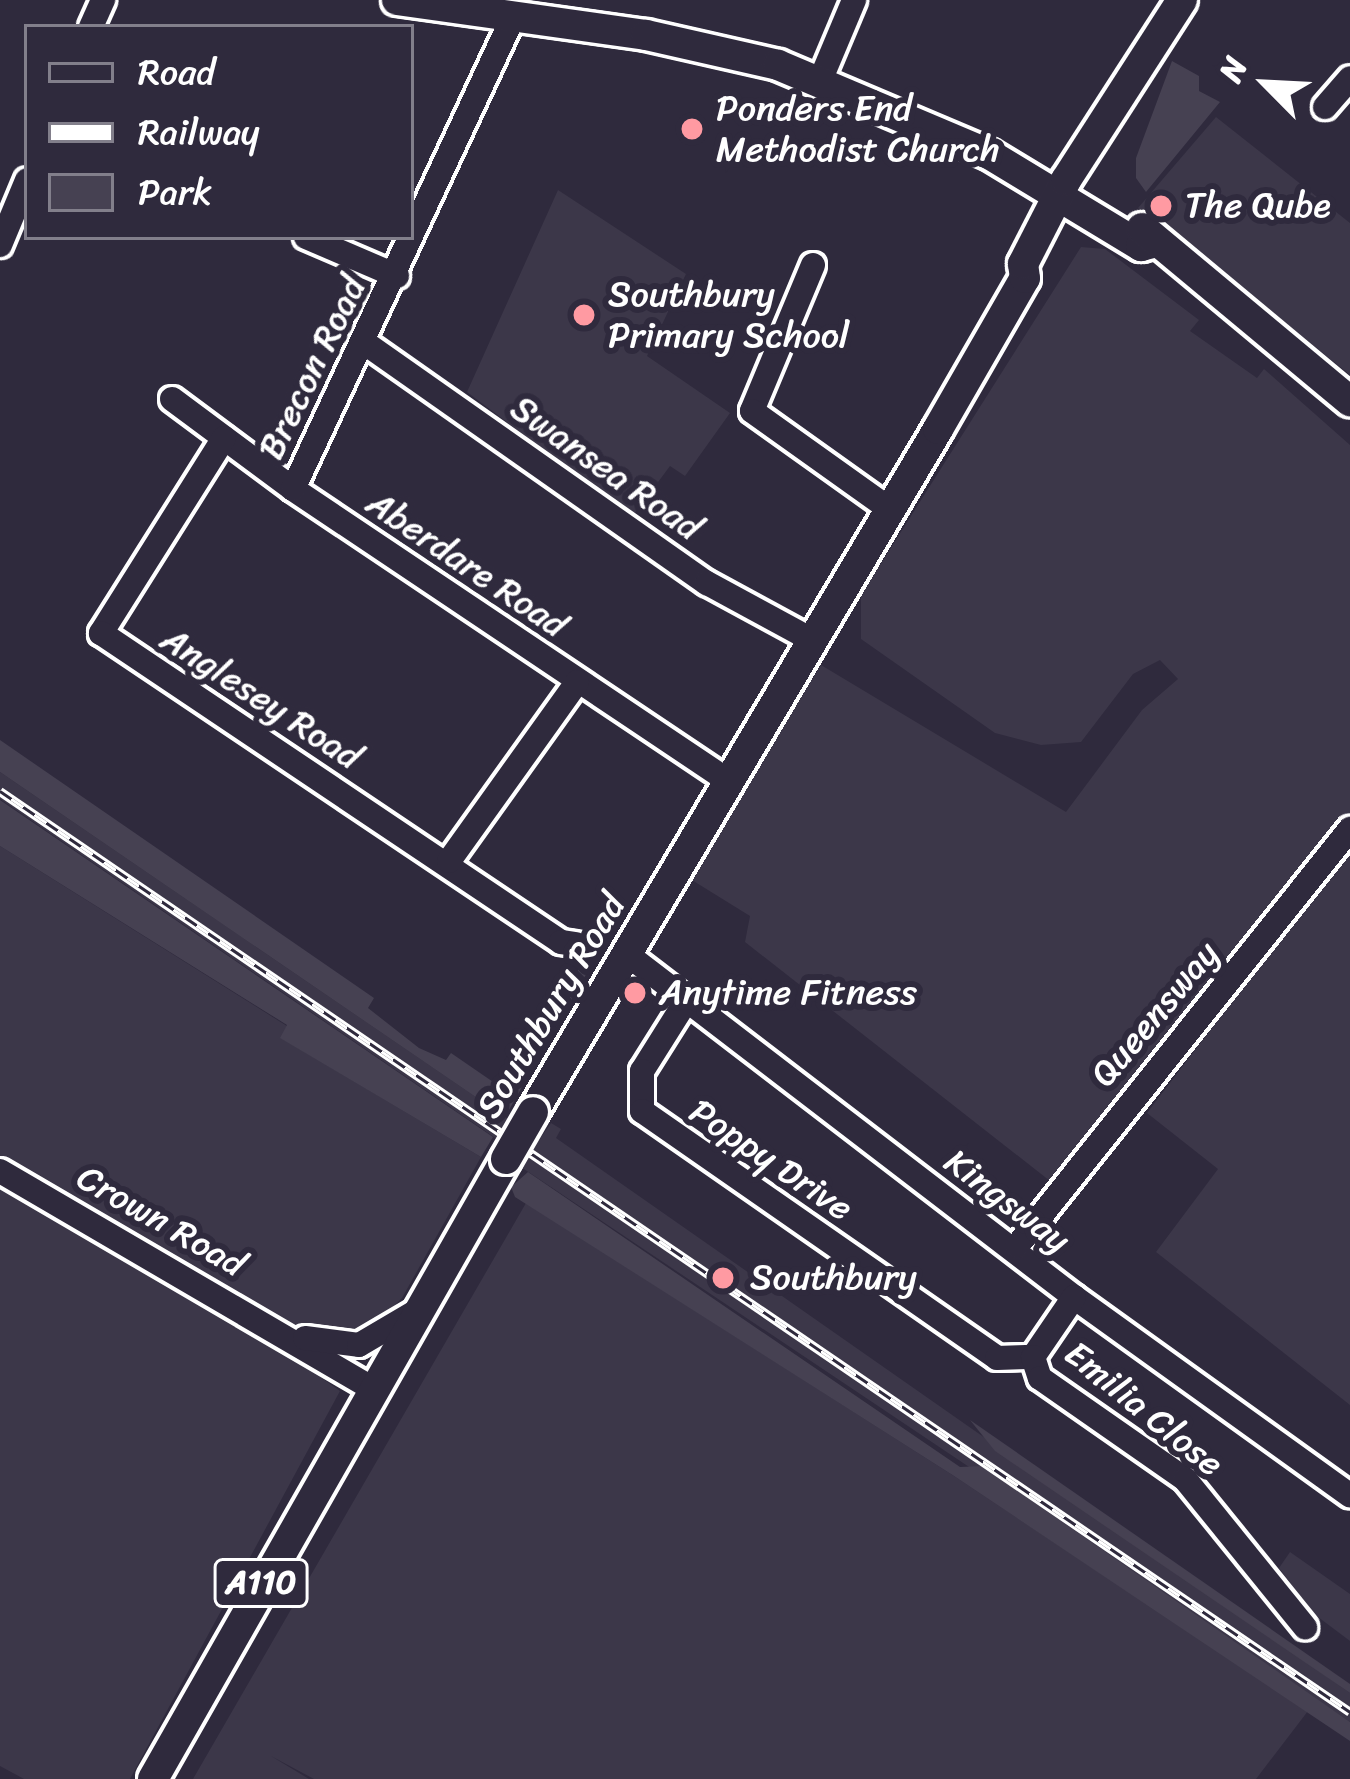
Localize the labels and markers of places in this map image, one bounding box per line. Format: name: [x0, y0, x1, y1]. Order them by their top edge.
place label: Ponders End Methodist Church: [716, 86, 1000, 171]
marker: Ponders End Methodist Church: [679, 116, 705, 142]
place label: The Qube: [1185, 184, 1333, 228]
marker: The Qube: [1148, 193, 1174, 219]
place label: Southbury Primary School: [608, 272, 849, 357]
marker: Southbury Primary School: [571, 302, 597, 328]
place label: Anytime Fitness: [659, 971, 915, 1015]
marker: Anytime Fitness: [622, 980, 648, 1006]
place label: Southbury: [750, 1256, 917, 1300]
marker: Southbury: [707, 1262, 739, 1294]

